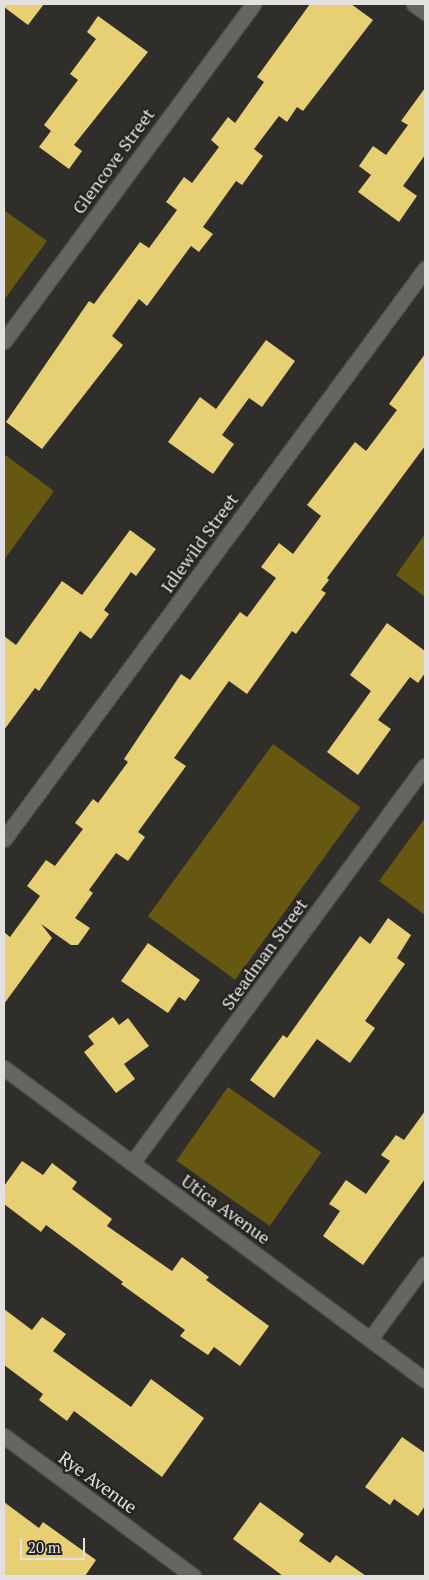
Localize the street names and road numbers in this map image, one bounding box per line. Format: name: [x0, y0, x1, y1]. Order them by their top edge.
street label: Glencove Street: [67, 104, 159, 218]
street label: Idlewild Street: [156, 489, 242, 597]
street label: Steadman Street: [216, 894, 312, 1014]
street label: Utica Avenue: [177, 1169, 275, 1249]
street label: Rye Avenue: [54, 1446, 142, 1518]

